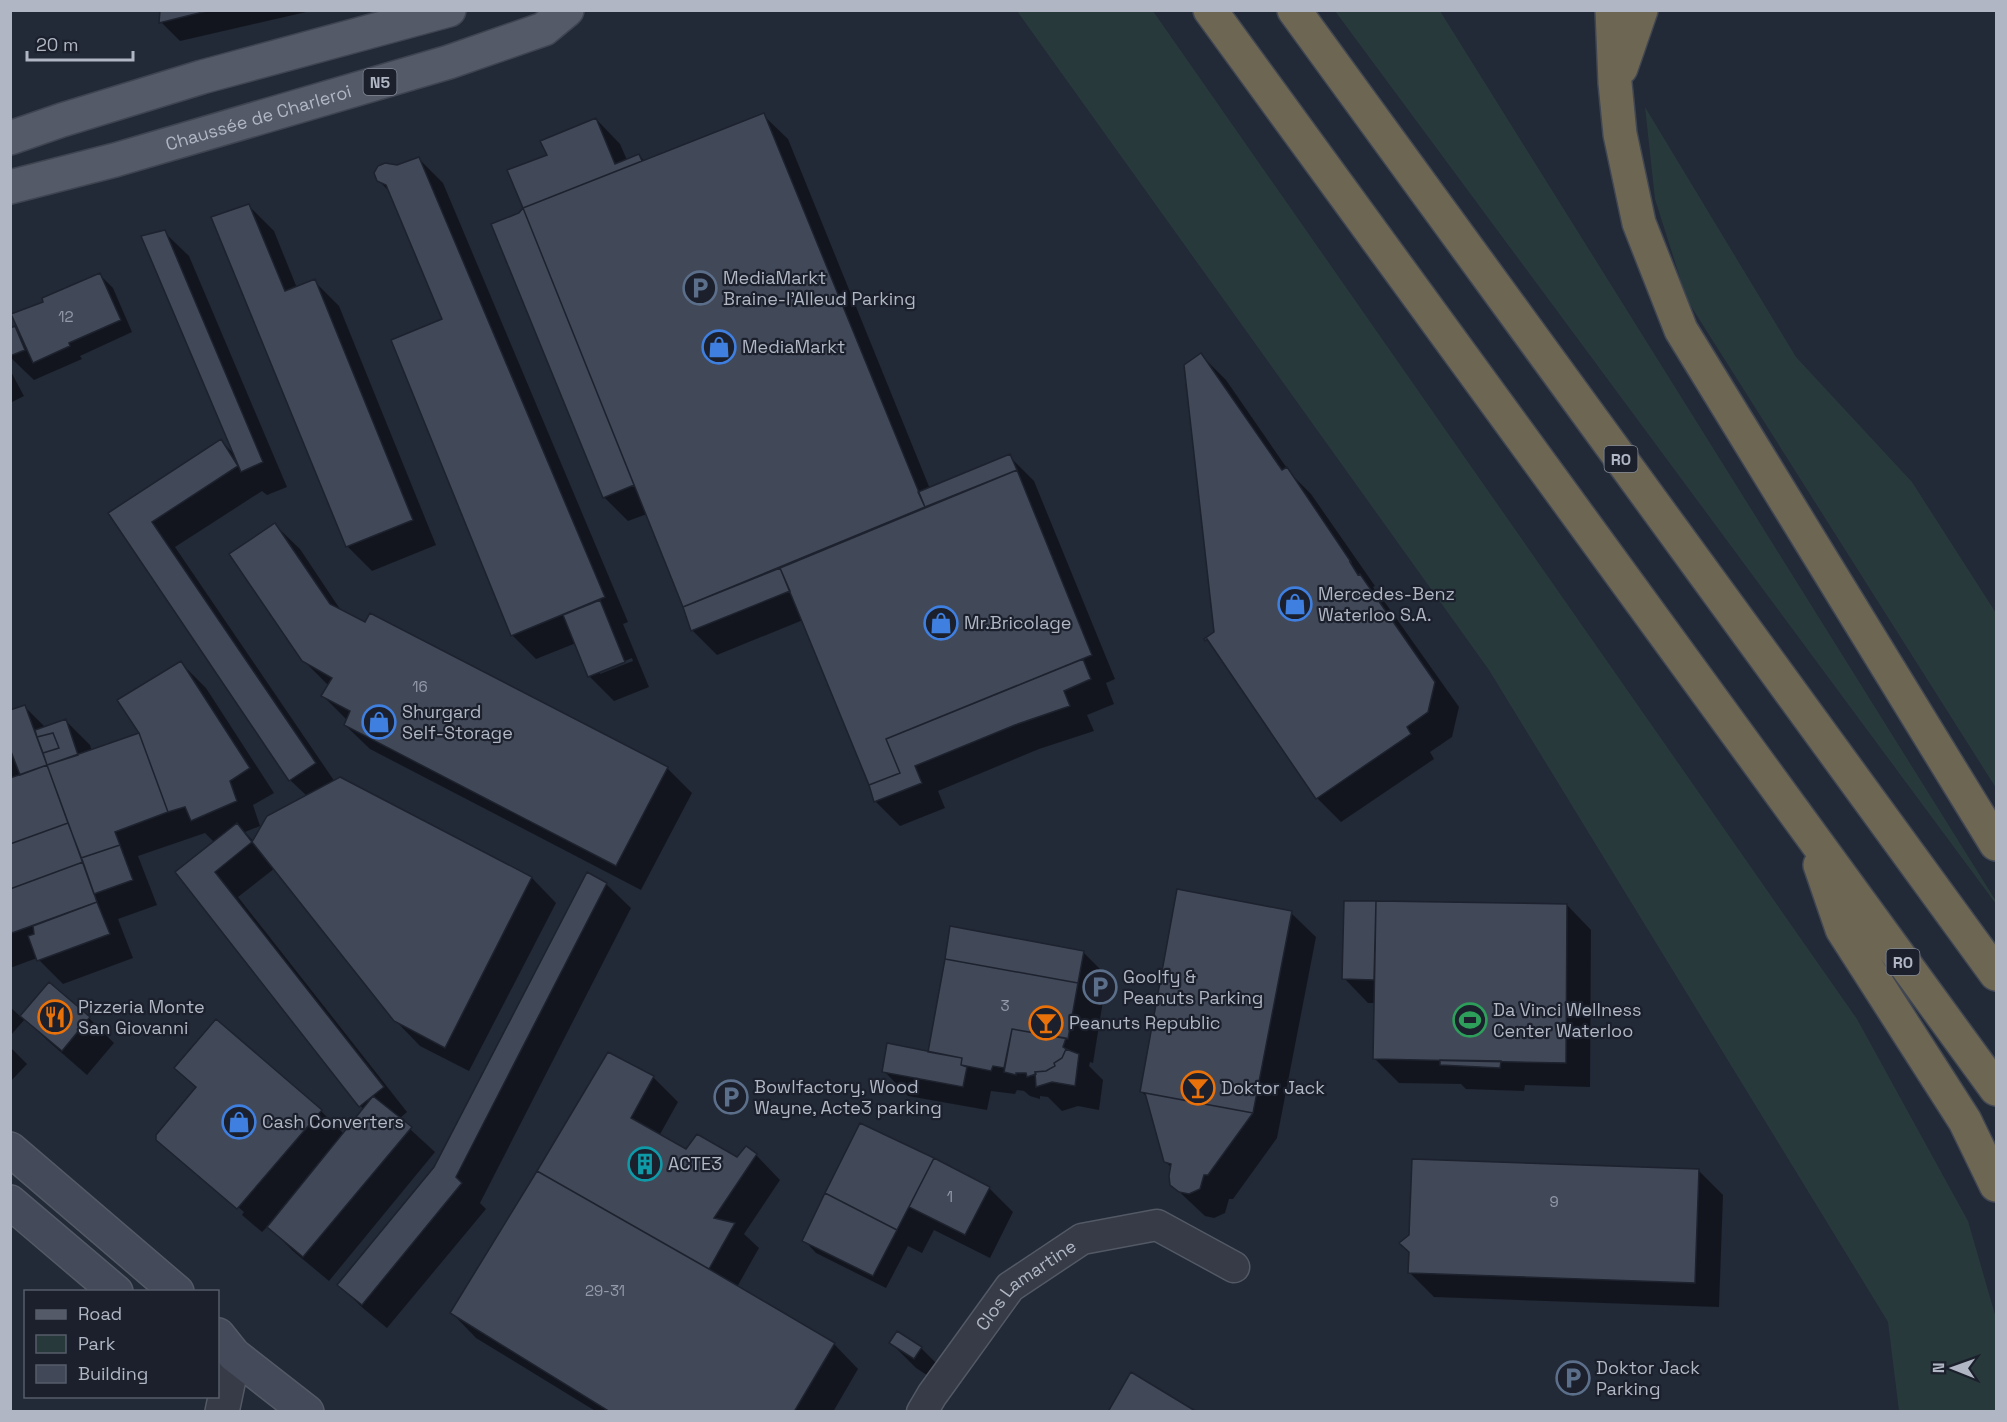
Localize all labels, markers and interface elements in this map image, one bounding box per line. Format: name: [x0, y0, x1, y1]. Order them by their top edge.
scale bar: [27, 24, 134, 62]
text: 20 m: [36, 33, 79, 56]
road number: N5: [364, 69, 397, 95]
street label: Chaussée de Charleroi: [163, 79, 354, 156]
place label: MediaMarkt Braine-l'Alleud Parking: [723, 266, 916, 310]
parking icon: MediaMarkt Braine-l'Alleud Parking: [682, 270, 718, 306]
house number: 12: [58, 307, 74, 326]
shop icon: MediaMarkt: [701, 329, 737, 365]
place label: MediaMarkt: [742, 335, 845, 358]
road number: R0: [1604, 446, 1638, 472]
place label: Mercedes-Benz Waterloo S.A.: [1318, 582, 1455, 626]
shop icon: Mercedes-Benz Waterloo S.A.: [1277, 586, 1313, 622]
shop icon: Mr.Bricolage: [923, 605, 959, 641]
place label: Mr.Bricolage: [964, 611, 1071, 634]
house number: 16: [412, 677, 428, 696]
place label: Shurgard Self-Storage: [402, 700, 513, 744]
shop icon: Shurgard Self-Storage: [361, 704, 397, 740]
road number: R0: [1886, 949, 1920, 975]
place label: Goolfy & Peanuts Parking: [1123, 965, 1263, 1009]
parking icon: Goolfy & Peanuts Parking: [1082, 969, 1118, 1005]
place label: Pizzeria Monte San Giovanni: [78, 995, 205, 1039]
house number: 3: [1000, 996, 1010, 1015]
place label: Da Vinci Wellness Center Waterloo: [1493, 998, 1642, 1042]
restaurant icon: Pizzeria Monte San Giovanni: [37, 999, 73, 1035]
sports icon: Da Vinci Wellness Center Waterloo: [1452, 1002, 1488, 1038]
bar icon: Peanuts Republic: [1028, 1005, 1064, 1041]
place label: Peanuts Republic: [1069, 1011, 1221, 1034]
bar icon: Doktor Jack: [1180, 1070, 1216, 1106]
place label: Bowlfactory, Wood Wayne, Acte3 parking: [754, 1075, 942, 1119]
place label: Doktor Jack: [1221, 1076, 1325, 1099]
parking icon: Bowlfactory, Wood Wayne, Acte3 parking: [713, 1079, 749, 1115]
shop icon: Cash Converters: [221, 1104, 257, 1140]
place label: Cash Converters: [262, 1110, 404, 1133]
building icon: ACTE3: [627, 1146, 663, 1182]
place label: ACTE3: [668, 1152, 722, 1175]
house number: 1: [947, 1187, 953, 1206]
house number: 9: [1549, 1192, 1559, 1211]
street label: Clos Lamartine: [970, 1234, 1080, 1335]
house number: 29-31: [585, 1281, 625, 1300]
legend: [24, 1290, 219, 1398]
text: Road: [78, 1302, 122, 1325]
text: Park: [78, 1332, 116, 1355]
north arrow: [1923, 1338, 1983, 1398]
place label: Doktor Jack Parking: [1596, 1356, 1700, 1400]
parking icon: Doktor Jack Parking: [1555, 1360, 1591, 1396]
text: Building: [78, 1362, 148, 1385]
text: N: [1928, 1362, 1949, 1373]

